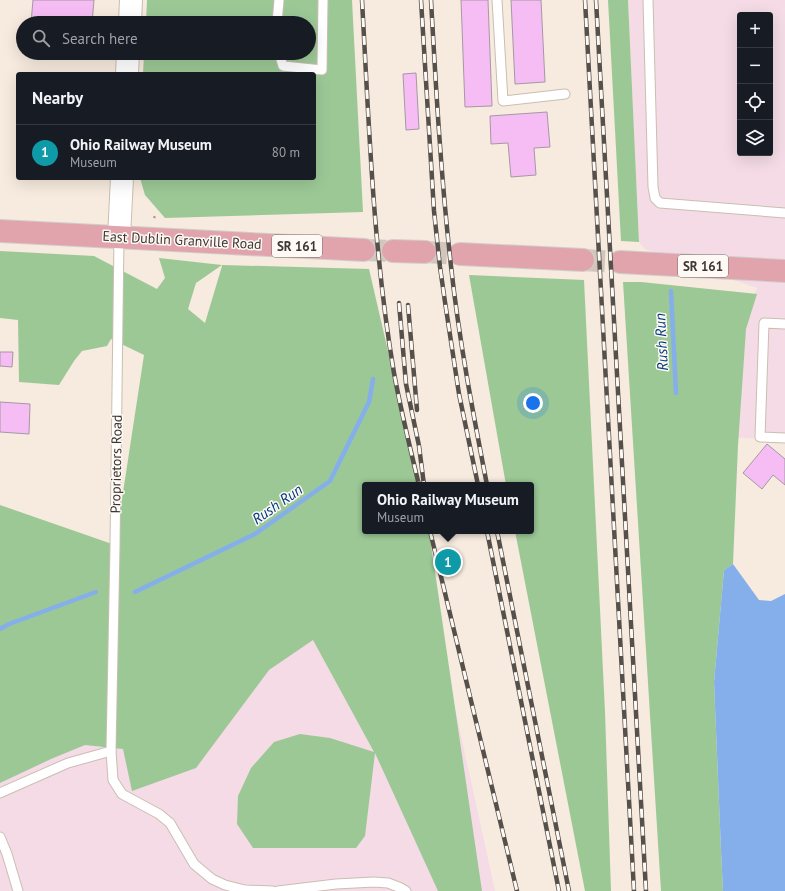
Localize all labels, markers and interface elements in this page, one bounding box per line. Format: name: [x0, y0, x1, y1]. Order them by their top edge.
map controls: [737, 12, 773, 156]
button: +: [737, 12, 773, 48]
search box: [16, 16, 316, 60]
icon: search: [30, 27, 52, 49]
text: Search here: [62, 29, 138, 48]
button: −: [737, 48, 773, 84]
button: locate: [737, 84, 773, 120]
text: Nearby: [32, 87, 83, 109]
button: layers: [737, 120, 773, 156]
text: Ohio Railway Museum: [70, 135, 212, 154]
text: 1: [41, 144, 49, 161]
text: 80 m: [272, 144, 300, 161]
text: Museum: [70, 154, 117, 171]
street label: East Dublin Granville Road: [102, 227, 262, 253]
road number: SR 161: [272, 235, 322, 257]
road number: SR 161: [678, 255, 728, 277]
water label: Rush Run: [650, 313, 672, 371]
your location: [523, 393, 543, 413]
street label: Proprietors Road: [106, 414, 126, 514]
water label: Rush Run: [248, 480, 306, 528]
popup: [362, 482, 534, 534]
text: Ohio Railway Museum: [377, 490, 519, 509]
text: Museum: [377, 509, 424, 526]
pin: 1: [435, 547, 461, 577]

